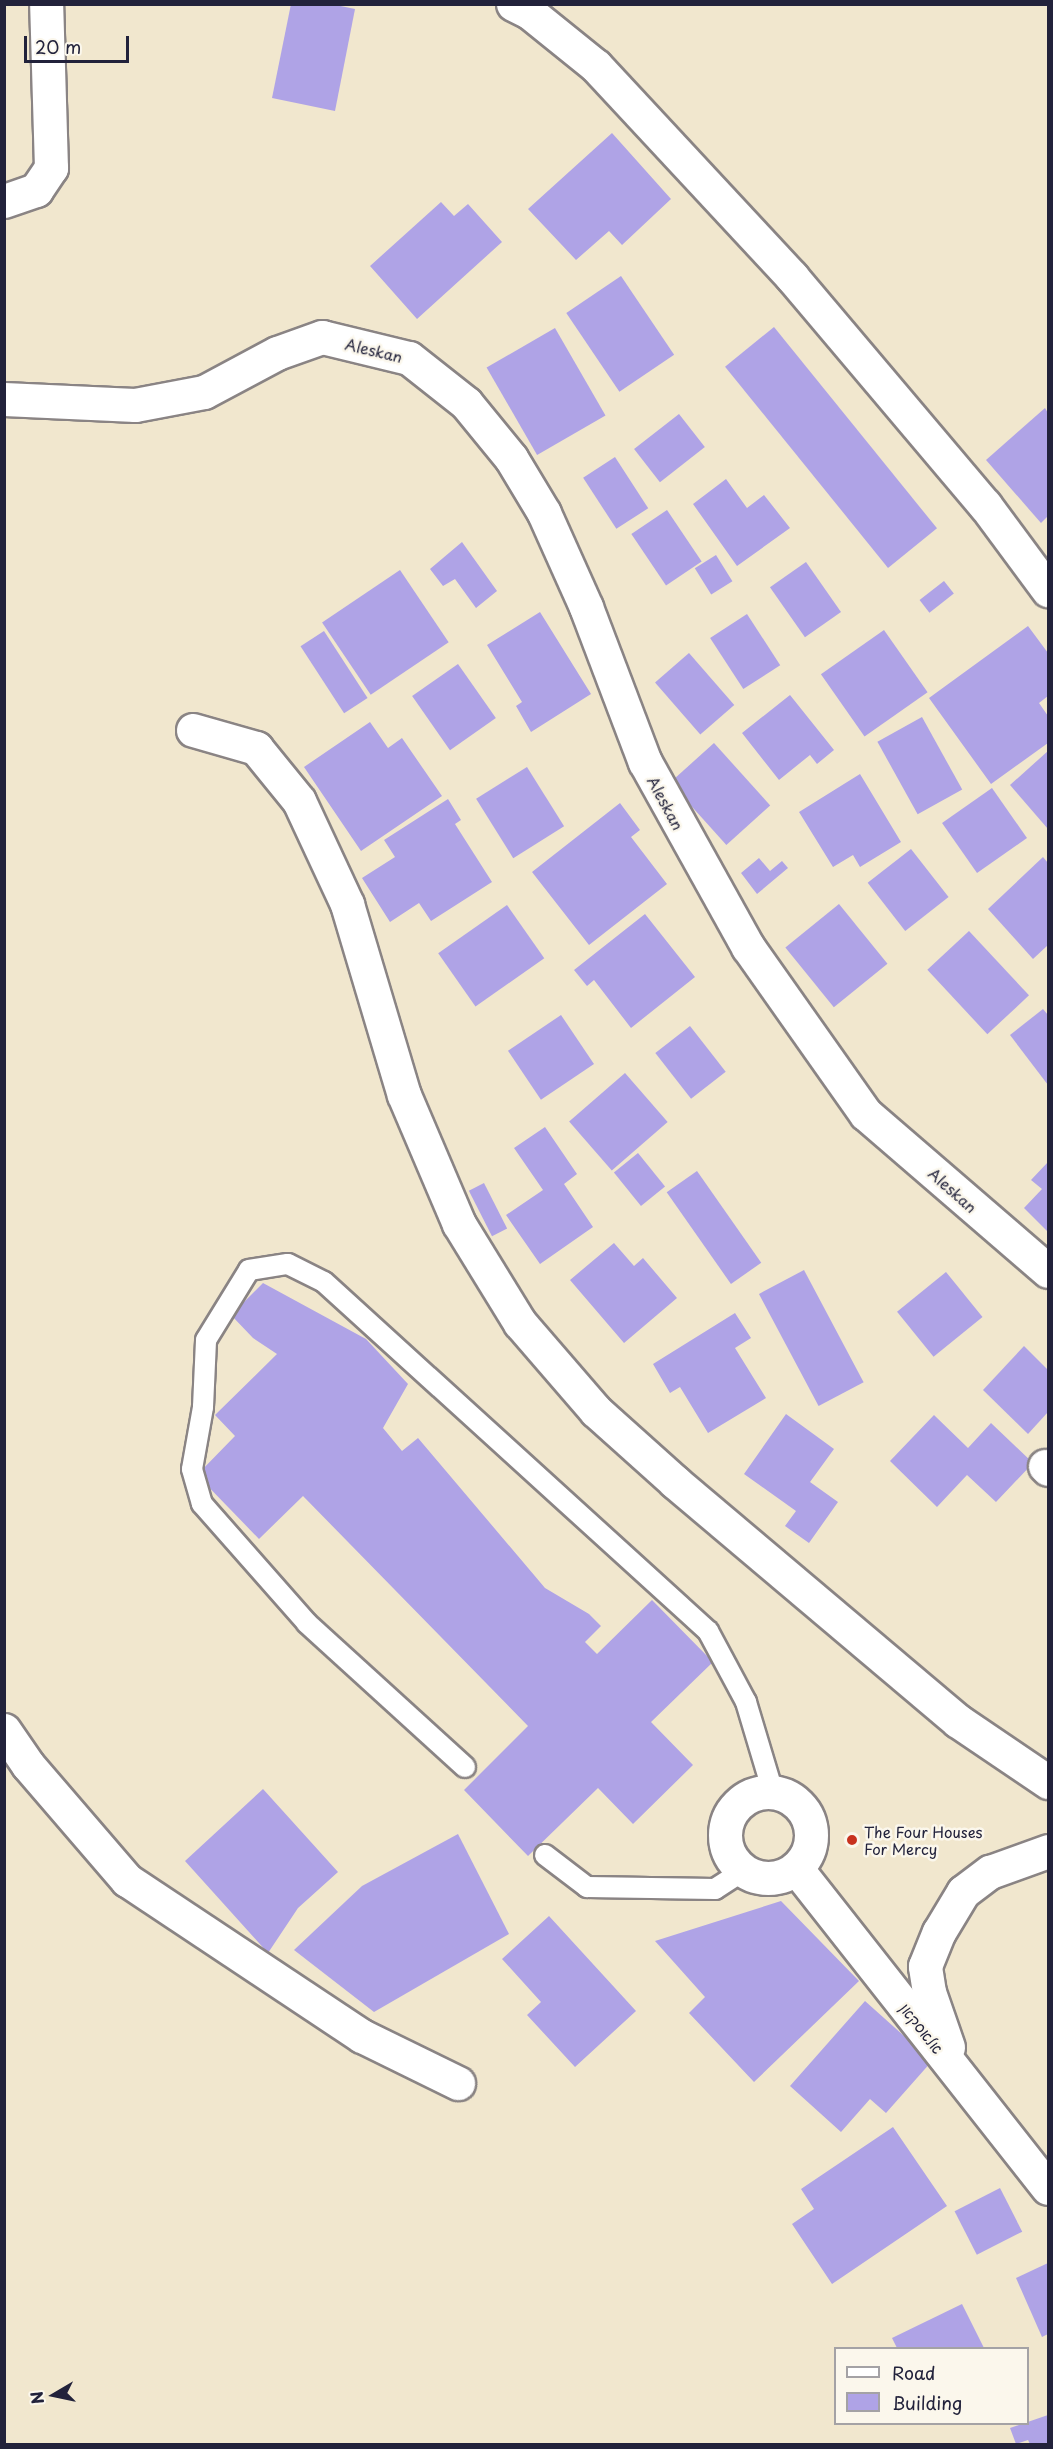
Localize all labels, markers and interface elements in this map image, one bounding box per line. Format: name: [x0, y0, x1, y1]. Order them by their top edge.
scale bar: [27, 24, 132, 62]
text: 20 m: [35, 33, 81, 60]
street label: Aleskan: [344, 334, 404, 366]
street label: Aleskan: [644, 773, 688, 833]
street label: Aleskan: [925, 1164, 981, 1216]
place label: The Four Houses For Mercy: [864, 1822, 983, 1857]
marker: The Four Houses For Mercy: [845, 1833, 859, 1847]
street label: אלאסקאן: [897, 1999, 947, 2057]
legend: [834, 2347, 1029, 2425]
text: Road: [892, 2359, 936, 2386]
north arrow: [24, 2365, 84, 2425]
text: Building: [892, 2389, 962, 2416]
text: N: [23, 2390, 49, 2406]

